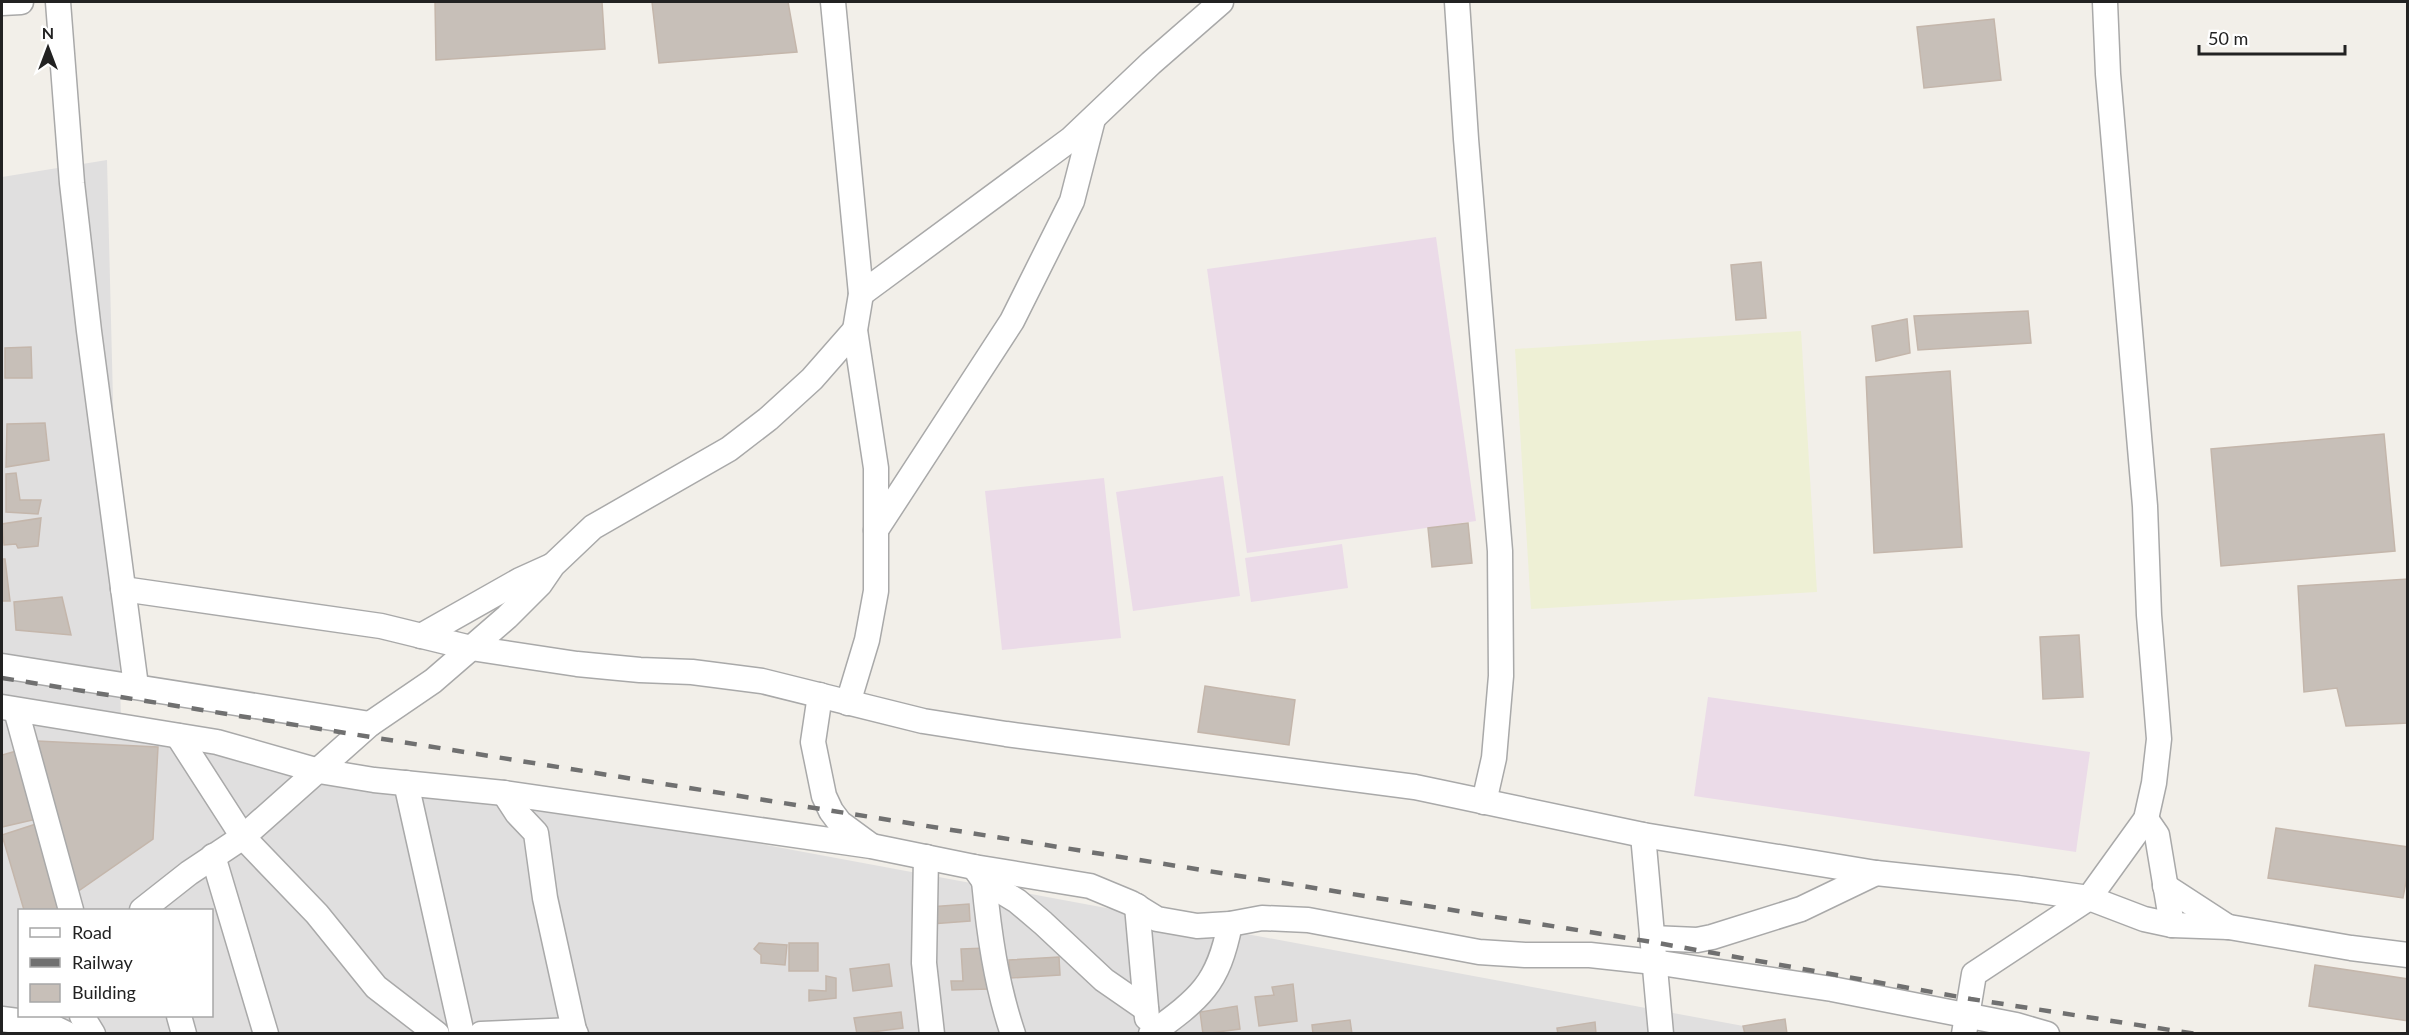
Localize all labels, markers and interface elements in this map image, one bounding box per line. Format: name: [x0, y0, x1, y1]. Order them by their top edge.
north arrow: [18, 18, 78, 78]
scale bar: [2199, 18, 2344, 56]
text: N: [42, 23, 54, 42]
text: 50 m: [2208, 27, 2248, 49]
legend: [18, 909, 213, 1017]
text: Road: [72, 921, 112, 943]
text: Railway: [72, 951, 133, 973]
text: Building: [72, 981, 136, 1003]

